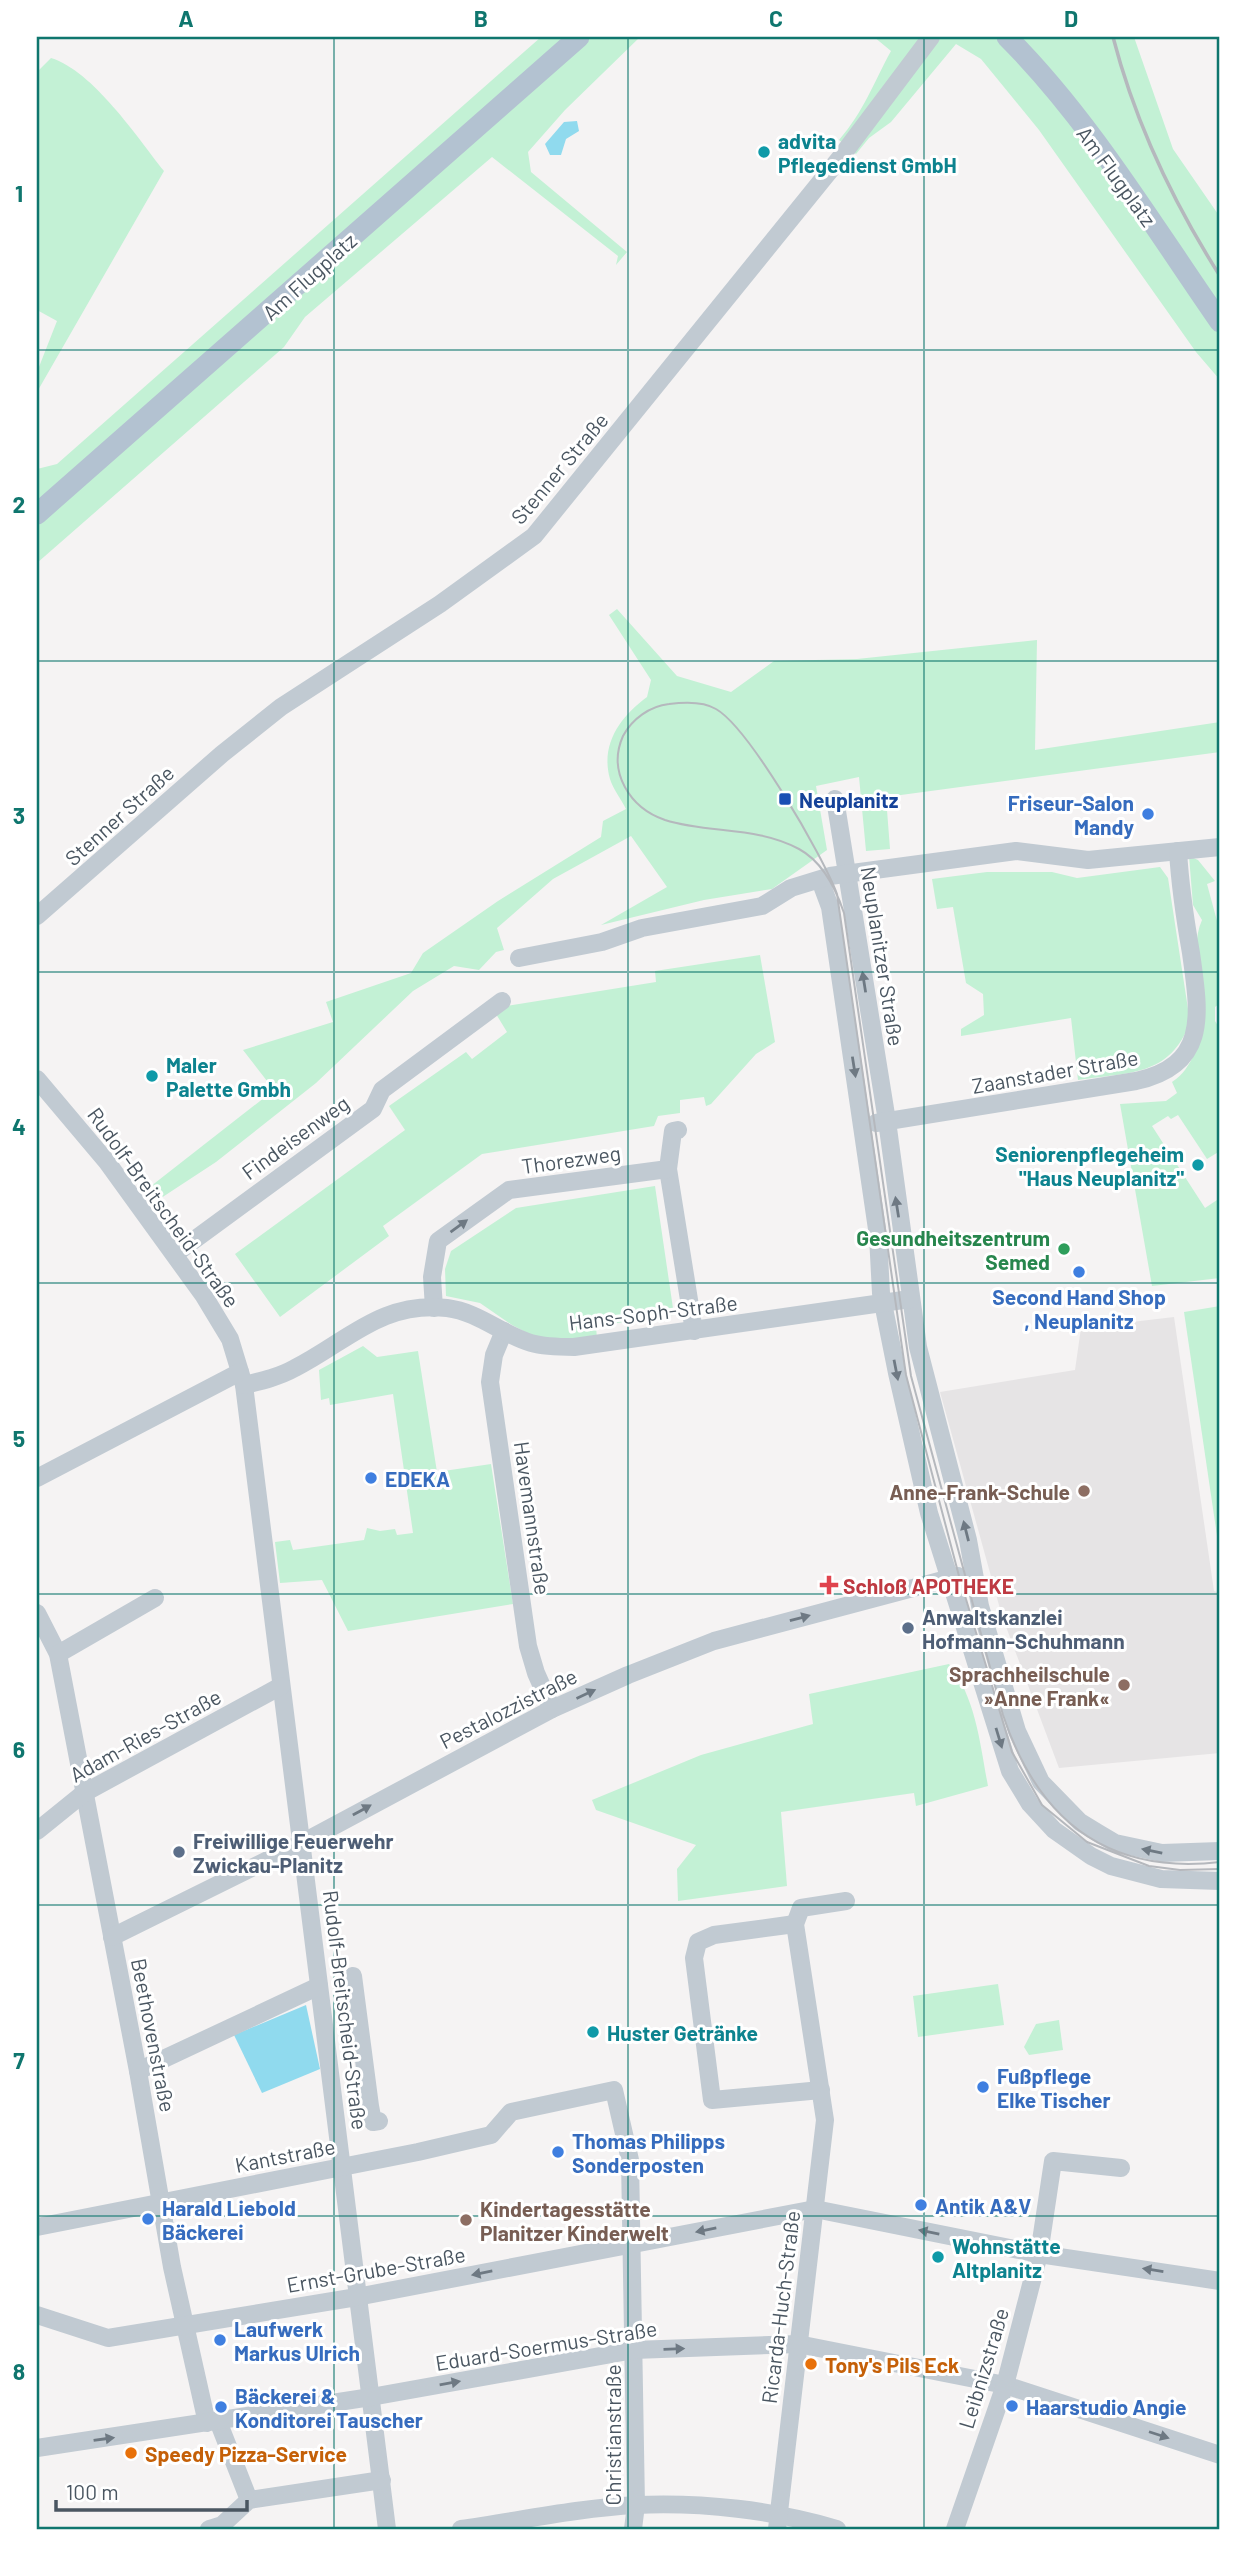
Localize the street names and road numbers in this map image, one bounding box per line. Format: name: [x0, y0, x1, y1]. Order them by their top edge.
street label: Am Flugplatz: [1072, 121, 1162, 231]
street label: Am Flugplatz: [257, 227, 361, 325]
street label: Stenner Straße: [505, 407, 613, 529]
street label: Stenner Straße: [60, 760, 178, 870]
street label: Neuplanitzer Straße: [856, 864, 910, 1048]
street label: Zaanstader Straße: [970, 1044, 1140, 1098]
street label: Findeisenweg: [237, 1090, 353, 1184]
street label: Rudolf-Breitscheid-Straße: [83, 1102, 245, 1312]
street label: Thorezweg: [520, 1140, 622, 1178]
street label: Hans-Soph-Straße: [567, 1289, 739, 1335]
street label: Havemannstraße: [510, 1440, 556, 1596]
street label: Pestalozzistraße: [435, 1663, 581, 1753]
street label: Adam-Ries-Straße: [65, 1683, 225, 1787]
street label: Rudolf-Breitscheid-Straße: [319, 1889, 373, 2131]
street label: Beethovenstraße: [127, 1956, 181, 2114]
street label: Kantstraße: [233, 2133, 337, 2177]
street label: Ricarda-Huch-Straße: [756, 2209, 804, 2405]
street label: Ernst-Grube-Straße: [285, 2241, 467, 2297]
street label: Leibnizstraße: [953, 2305, 1013, 2431]
street label: Eduard-Soermus-Straße: [433, 2315, 659, 2375]
street label: Christianstraße: [600, 2364, 625, 2506]

